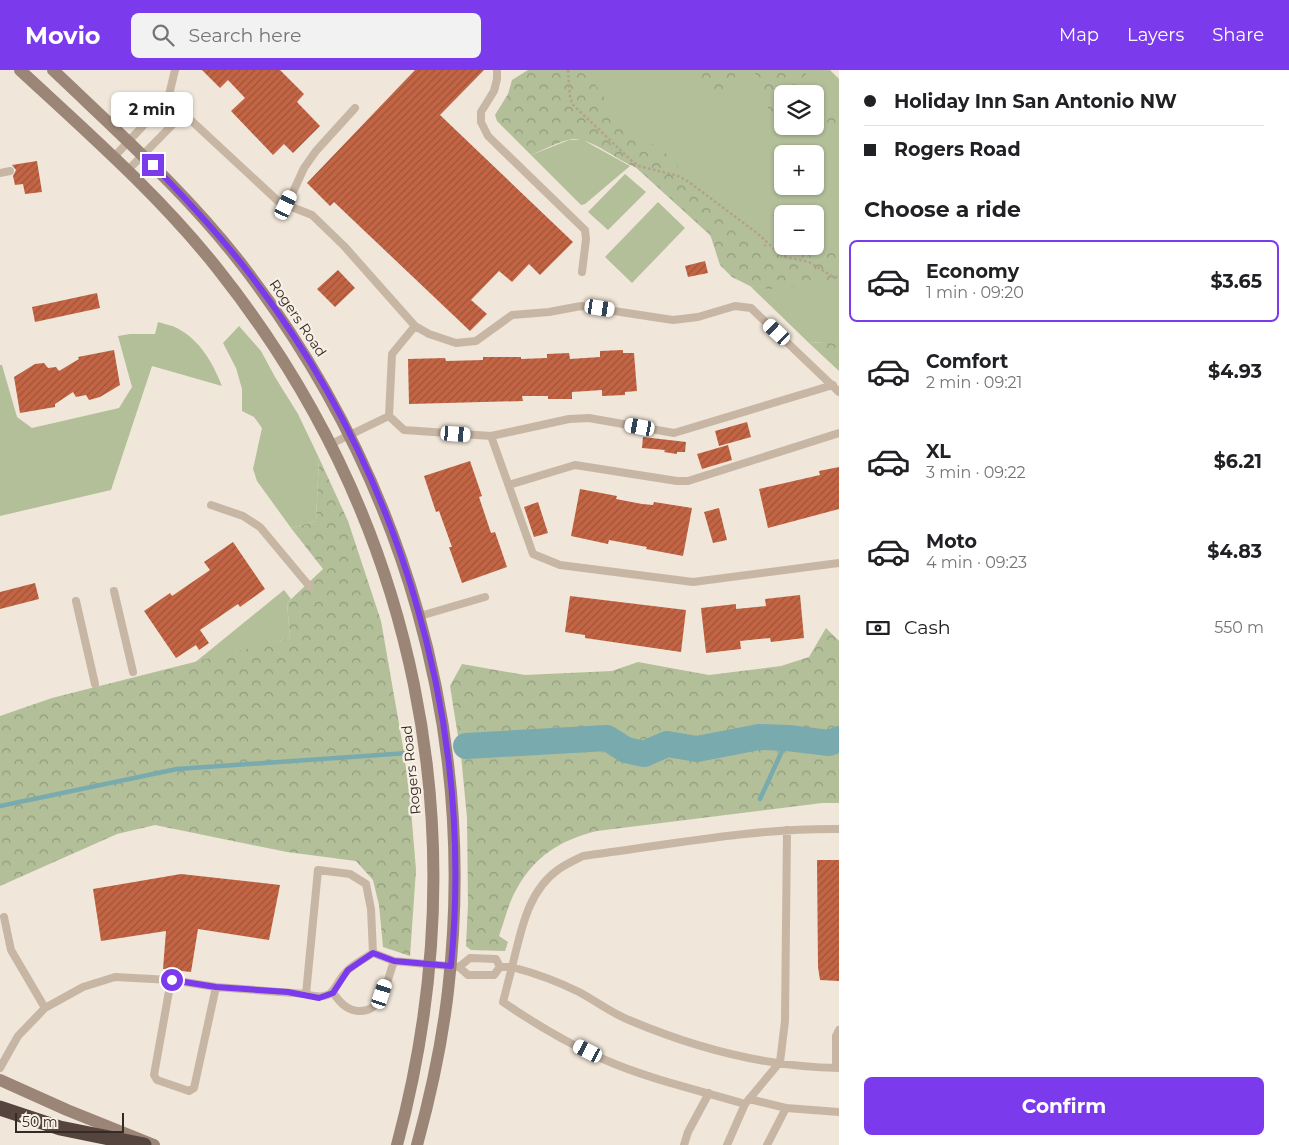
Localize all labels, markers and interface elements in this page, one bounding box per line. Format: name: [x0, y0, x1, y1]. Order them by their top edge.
search box: [131, 13, 481, 58]
text: Movio: [25, 21, 101, 50]
icon: search: [149, 21, 177, 49]
text: Search here: [189, 24, 302, 47]
text: Map: [1059, 24, 1099, 46]
text: Layers: [1127, 24, 1184, 46]
text: Share: [1212, 24, 1264, 46]
map controls: [774, 85, 824, 255]
button: layers: [774, 85, 824, 135]
text: Holiday Inn San Antonio NW: [894, 90, 1177, 113]
callout: 2 min: [112, 92, 194, 128]
text: 2 min: [129, 100, 175, 119]
text: Rogers Road: [894, 138, 1021, 161]
button: +: [774, 145, 824, 195]
route end: [142, 154, 164, 176]
car: [272, 188, 299, 222]
text: Choose a ride: [864, 196, 1021, 223]
button: −: [774, 205, 824, 255]
icon: car: [866, 259, 911, 304]
text: Economy: [926, 260, 1019, 283]
text: $3.65: [1211, 270, 1262, 293]
street label: Rogers Road: [265, 276, 331, 360]
text: 1 min · 09:20: [926, 283, 1024, 302]
car: [584, 298, 615, 318]
car: [760, 316, 793, 348]
icon: car: [866, 349, 911, 394]
text: Comfort: [926, 350, 1008, 373]
text: $4.93: [1208, 360, 1262, 383]
text: 2 min · 09:21: [926, 373, 1022, 392]
car: [623, 417, 656, 437]
car: [440, 425, 471, 443]
icon: car: [866, 439, 911, 484]
text: XL: [926, 440, 951, 463]
text: $6.21: [1214, 450, 1262, 473]
text: 3 min · 09:22: [926, 463, 1026, 482]
icon: car: [866, 529, 911, 574]
text: Moto: [926, 530, 977, 553]
text: $4.83: [1207, 540, 1262, 563]
text: 4 min · 09:23: [926, 553, 1027, 572]
icon: cash: [864, 614, 892, 642]
text: Cash: [904, 616, 951, 639]
text: 550 m: [1214, 618, 1264, 637]
street label: Rogers Road: [397, 724, 425, 816]
route start: [161, 969, 183, 991]
car: [370, 977, 393, 1011]
car: [571, 1038, 604, 1064]
button: Confirm: [864, 1077, 1264, 1135]
scale bar: [15, 1110, 124, 1133]
text: 50 m: [22, 1113, 58, 1131]

